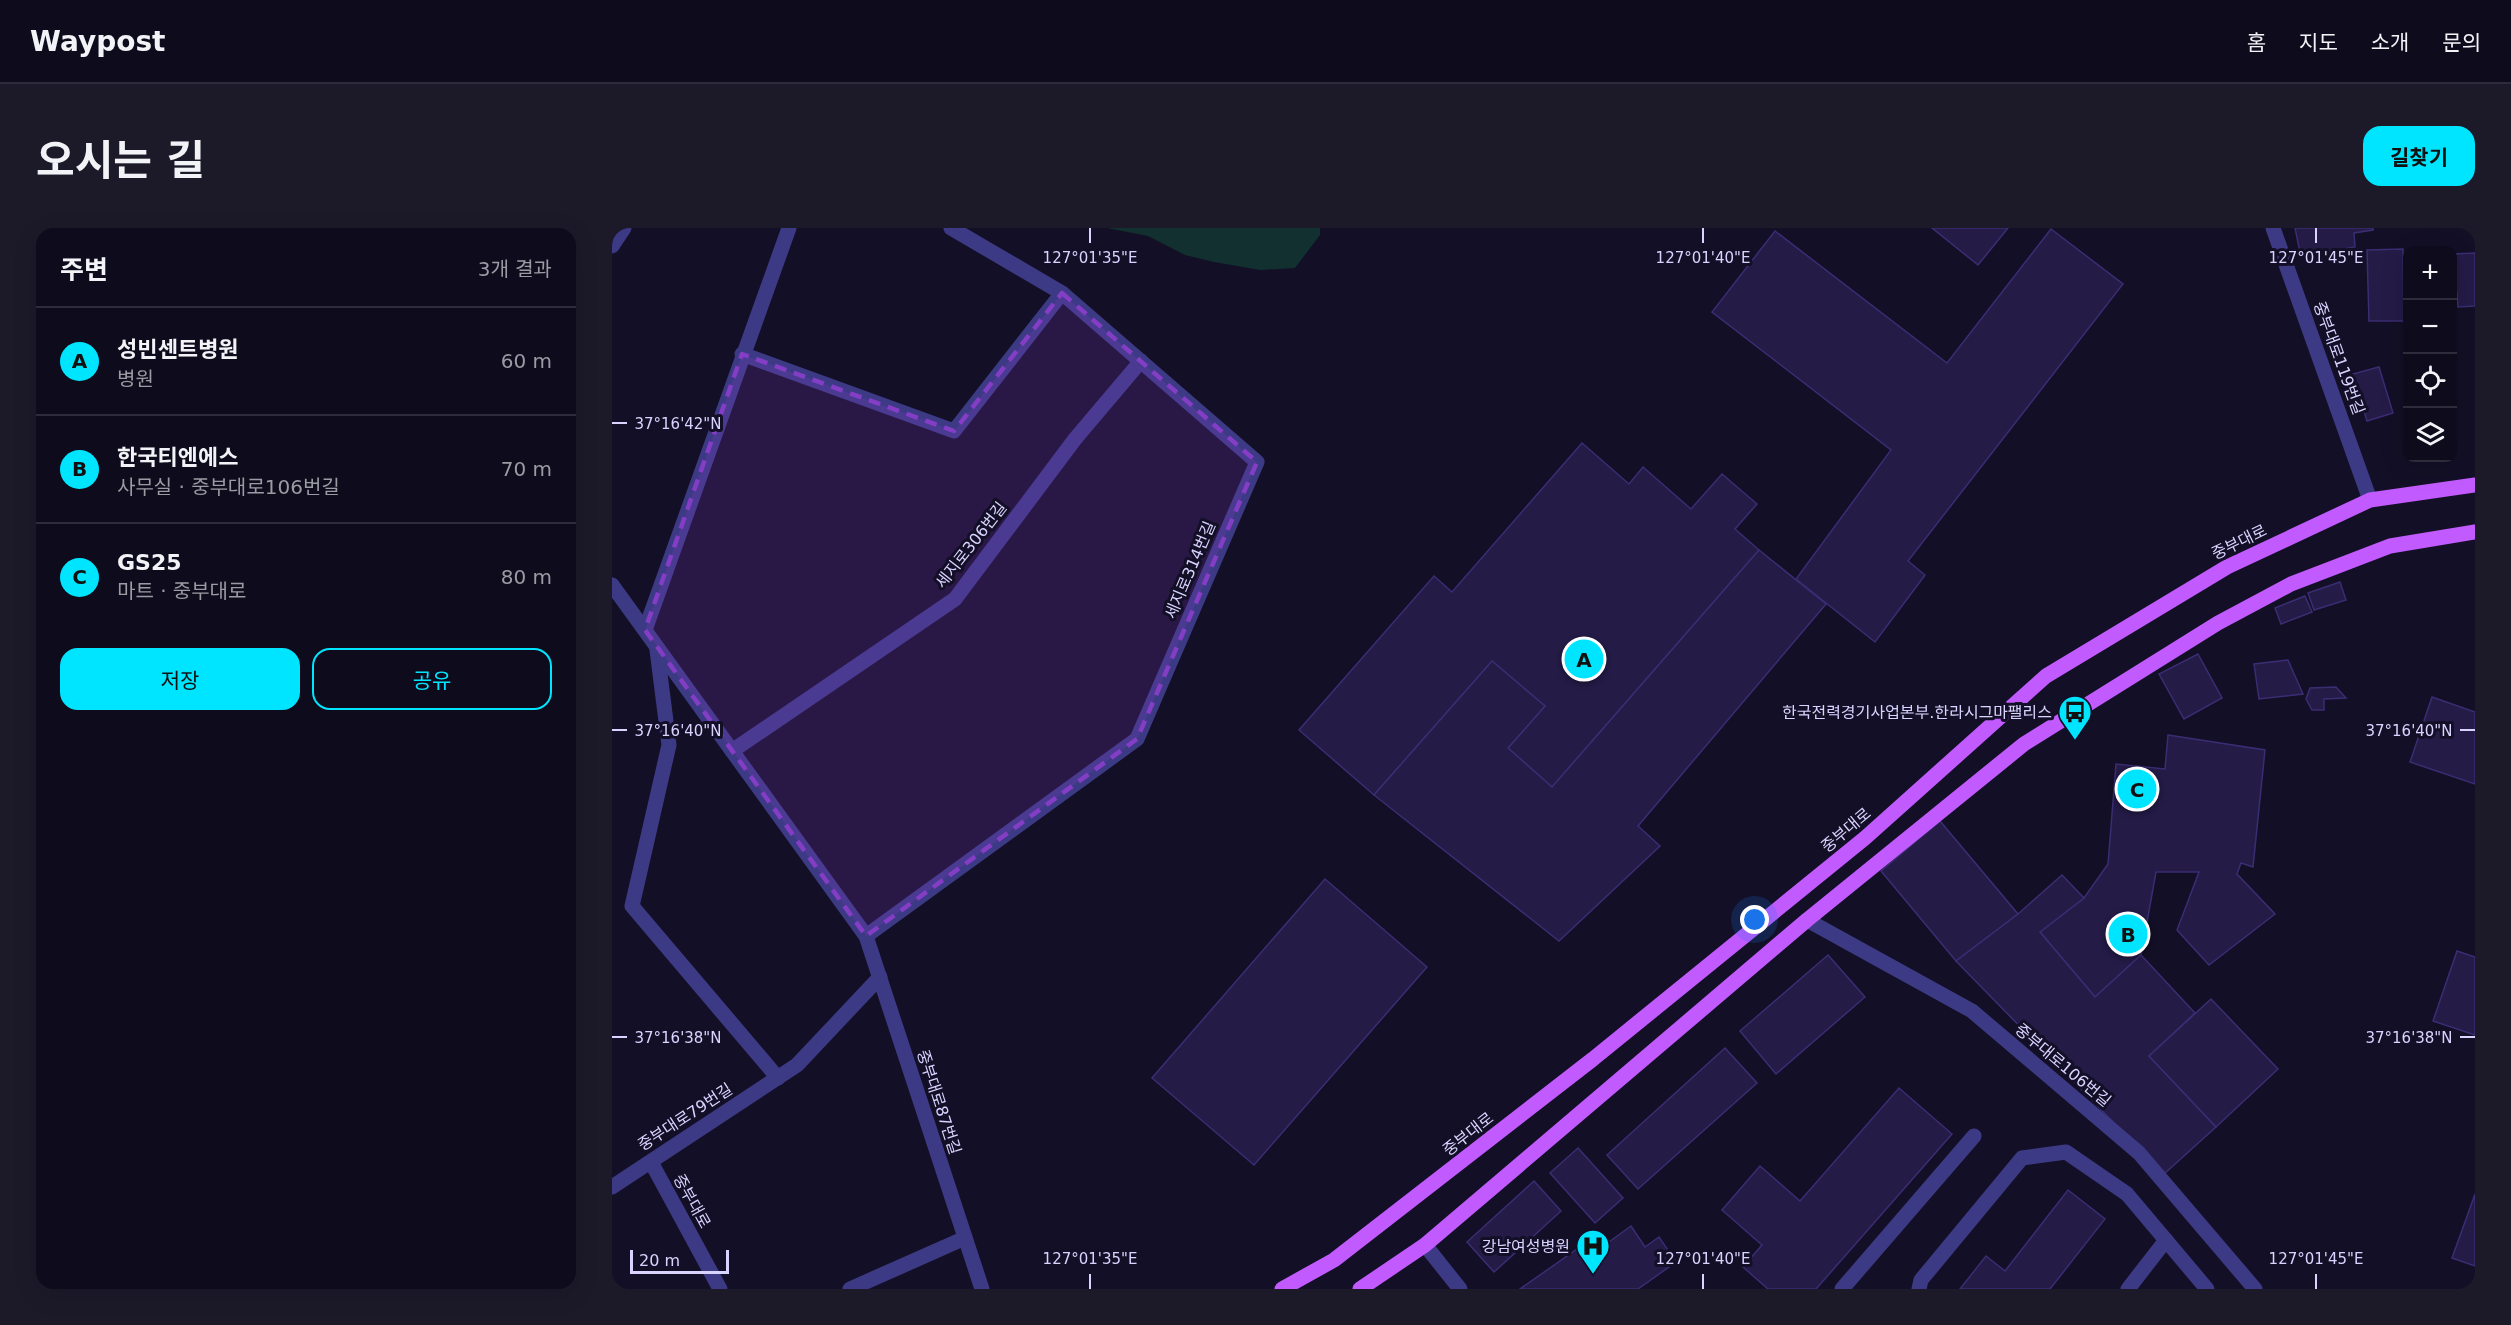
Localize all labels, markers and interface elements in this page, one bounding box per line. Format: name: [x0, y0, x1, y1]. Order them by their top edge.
text: Waypost: [30, 25, 166, 58]
text: 홈: [2247, 31, 2266, 55]
text: 지도: [2299, 31, 2338, 55]
text: 소개: [2371, 31, 2409, 55]
text: 문의: [2442, 31, 2481, 55]
button: 길찾기: [2363, 126, 2475, 186]
text: 오시는 길: [36, 136, 205, 185]
map controls: [2403, 246, 2457, 462]
button: +: [2403, 246, 2457, 300]
text: 127°01'35"E: [1043, 249, 1137, 267]
text: 127°01'40"E: [1656, 249, 1750, 267]
text: 127°01'45"E: [2269, 249, 2363, 267]
text: 주변: [60, 255, 108, 285]
text: 3개 결과: [478, 257, 552, 281]
street label: 중부대로119번길: [2310, 299, 2368, 417]
button: −: [2403, 300, 2457, 354]
text: 성빈센트병원: [117, 337, 238, 362]
text: A: [72, 349, 87, 373]
text: 60 m: [501, 349, 552, 373]
button: locate: [2403, 354, 2457, 408]
text: 병원: [117, 367, 154, 391]
button: layers: [2403, 408, 2457, 462]
text: 37°16'42"N: [634, 415, 722, 433]
text: 한국티엔에스: [117, 445, 238, 470]
text: B: [72, 457, 87, 481]
text: 70 m: [501, 457, 552, 481]
text: 사무실 · 중부대로106번길: [117, 475, 340, 499]
street label: 세지로306번길: [931, 498, 1011, 592]
street label: 세지로314번길: [1161, 518, 1219, 622]
street label: 중부대로: [2208, 520, 2270, 563]
text: GS25: [117, 550, 182, 575]
text: C: [72, 565, 87, 589]
text: 80 m: [501, 565, 552, 589]
text: 마트 · 중부대로: [117, 579, 246, 603]
pin: A: [1564, 636, 1604, 682]
button: 저장: [60, 648, 300, 710]
button: 공유: [312, 648, 552, 710]
bus stop icon: 한국전력경기사업본부.한라시그마팰리스: [2057, 694, 2093, 741]
place label: 한국전력경기사업본부.한라시그마팰리스: [1782, 703, 2052, 722]
text: 37°16'40"N: [634, 722, 722, 740]
text: 37°16'40"N: [2365, 722, 2453, 740]
pin: C: [2118, 766, 2156, 812]
street label: 중부대로: [1817, 804, 1875, 856]
your location: [1740, 905, 1769, 934]
pin: B: [2108, 912, 2148, 956]
street label: 중부대로106번길: [2011, 1020, 2115, 1110]
text: 37°16'38"N: [634, 1029, 722, 1047]
text: 37°16'38"N: [2365, 1029, 2453, 1047]
street label: 중부대로87번길: [913, 1047, 965, 1157]
street label: 중부대로79번길: [634, 1079, 736, 1155]
street label: 중부대로: [1439, 1108, 1497, 1160]
street label: 중부대로: [669, 1171, 715, 1232]
hospital icon: 강남여성병원: [1575, 1228, 1611, 1275]
place label: 강남여성병원: [1482, 1237, 1570, 1256]
scale bar: [630, 1247, 729, 1274]
text: 127°01'35"E: [1043, 1250, 1137, 1268]
text: 127°01'40"E: [1656, 1250, 1750, 1268]
text: 127°01'45"E: [2269, 1250, 2363, 1268]
text: 20 m: [639, 1251, 680, 1270]

